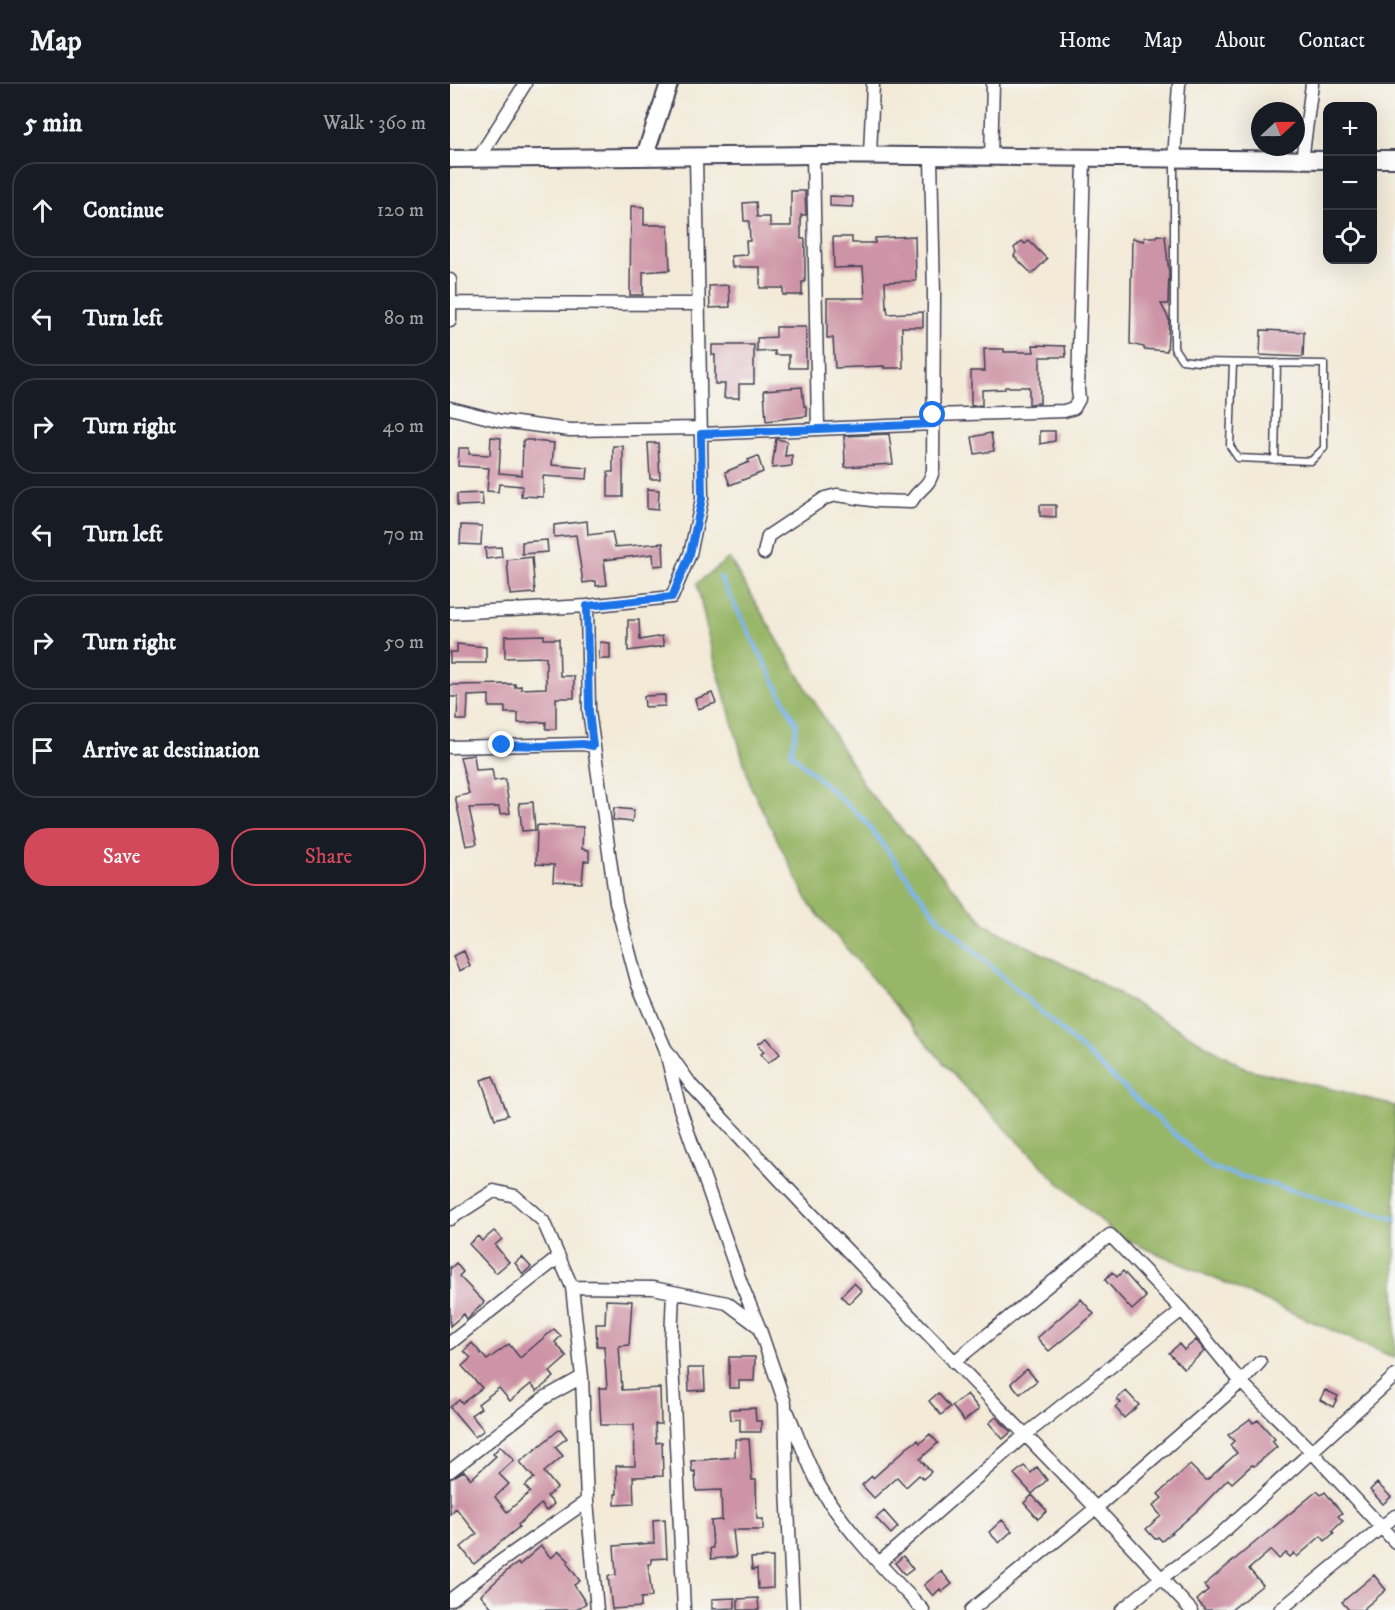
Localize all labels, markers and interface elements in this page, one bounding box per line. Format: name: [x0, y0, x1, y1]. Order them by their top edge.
text: Map: [30, 24, 82, 59]
text: Home: [1059, 28, 1111, 54]
text: Map: [1144, 28, 1182, 54]
text: About: [1215, 28, 1266, 54]
text: Contact: [1299, 28, 1365, 54]
north arrow: [1251, 102, 1305, 156]
map controls: [1323, 102, 1377, 264]
button: +: [1323, 102, 1377, 156]
text: 5 min: [24, 107, 82, 140]
text: Walk · 360 m: [323, 111, 426, 136]
button: −: [1323, 156, 1377, 210]
icon: ahead: [26, 194, 59, 227]
text: Continue: [83, 197, 164, 224]
text: 120 m: [377, 198, 424, 223]
button: locate: [1323, 210, 1377, 264]
icon: left: [26, 302, 59, 335]
text: Turn left: [83, 305, 163, 332]
text: 80 m: [384, 306, 424, 331]
route start: [919, 401, 945, 427]
icon: right: [26, 410, 59, 443]
text: Turn right: [83, 413, 176, 440]
text: 40 m: [382, 414, 424, 439]
icon: left: [26, 518, 59, 551]
text: Turn left: [83, 521, 163, 548]
text: 70 m: [383, 522, 424, 547]
icon: right: [26, 626, 59, 659]
text: Turn right: [83, 629, 176, 656]
text: 50 m: [384, 630, 424, 655]
route end: [488, 731, 514, 757]
icon: arrive: [26, 734, 59, 767]
text: Arrive at destination: [83, 737, 260, 764]
button: Save: [24, 828, 219, 886]
button: Share: [231, 828, 426, 886]

